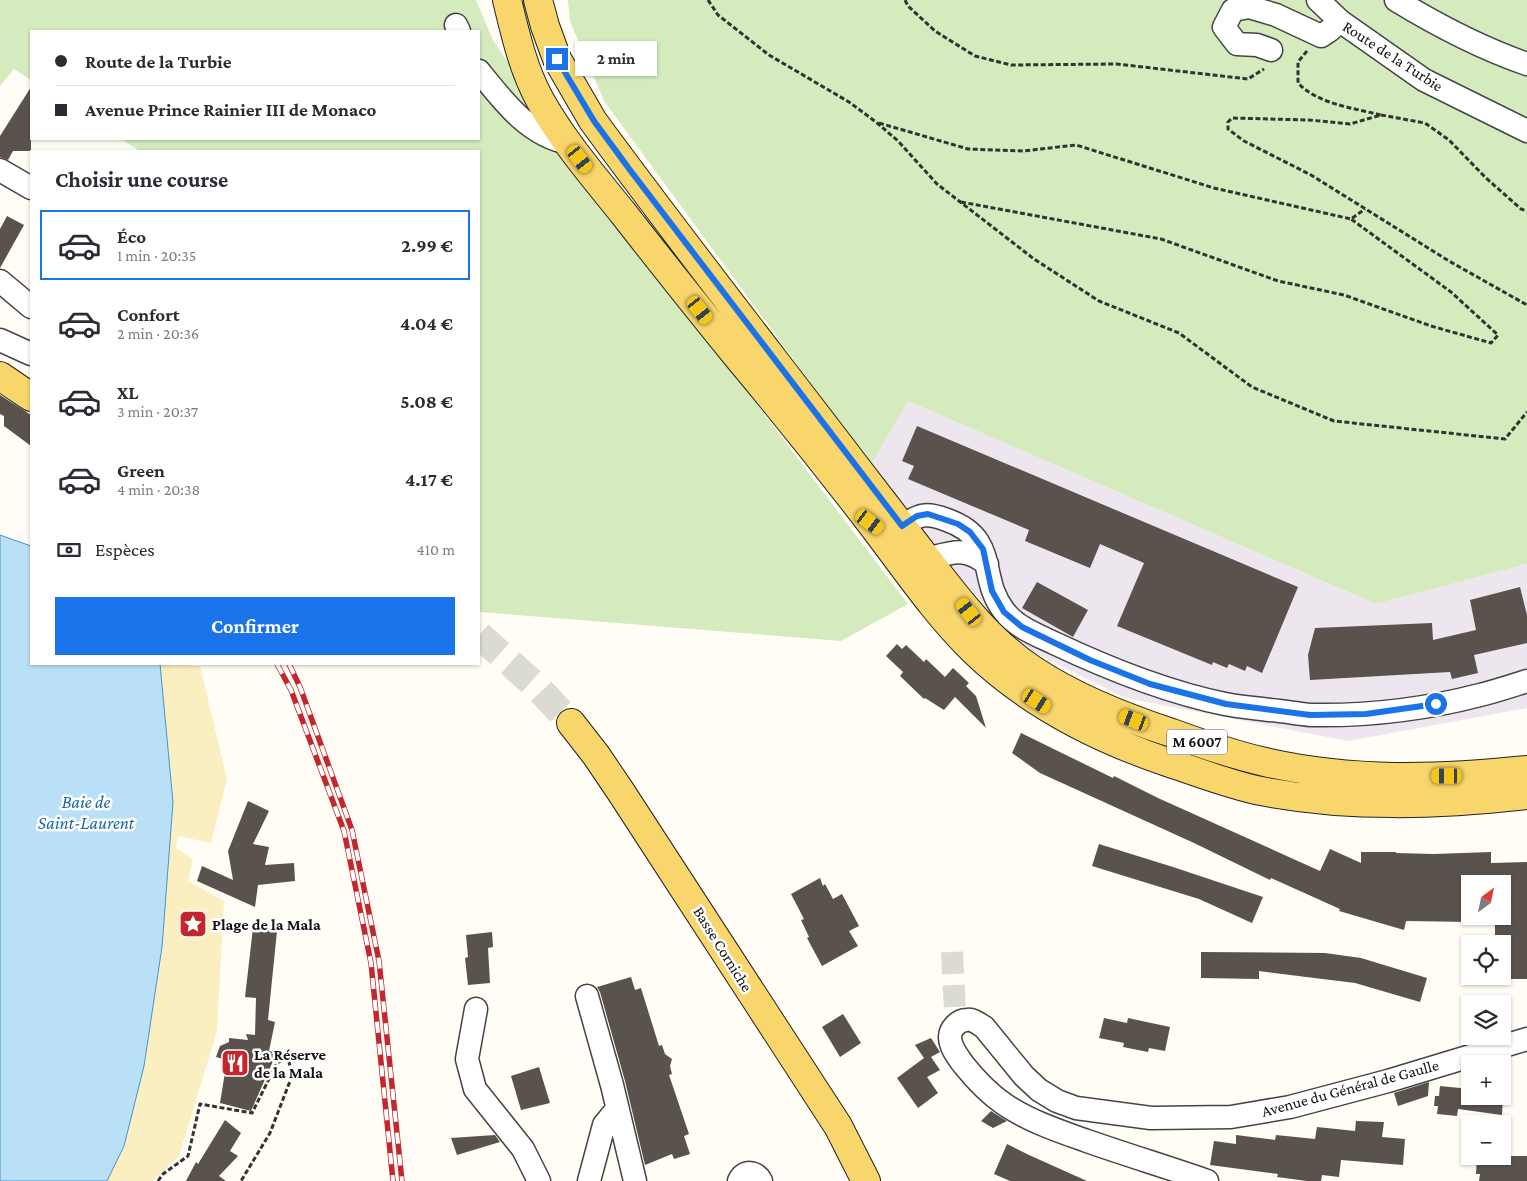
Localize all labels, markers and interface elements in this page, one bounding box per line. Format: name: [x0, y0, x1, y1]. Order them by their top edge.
street label: Route de la Turbie: [1340, 17, 1446, 95]
callout: 2 min: [574, 42, 657, 76]
route end: [546, 48, 568, 70]
text: 2 min: [597, 50, 635, 67]
text: Route de la Turbie: [85, 51, 232, 72]
text: Avenue Prince Rainier III de Monaco: [85, 99, 377, 120]
car: [564, 143, 595, 175]
text: Choisir une course: [55, 167, 228, 192]
icon: car: [57, 223, 102, 268]
text: Éco: [117, 226, 146, 247]
text: 2.99 €: [401, 235, 453, 256]
text: 1 min · 20:35: [117, 247, 196, 264]
car: [684, 294, 715, 326]
icon: car: [57, 301, 102, 346]
text: Confort: [117, 304, 180, 325]
text: 4.04 €: [400, 313, 453, 334]
text: 2 min · 20:36: [117, 325, 199, 342]
icon: car: [57, 379, 102, 424]
text: XL: [117, 382, 139, 403]
text: 5.08 €: [400, 391, 453, 412]
text: 3 min · 20:37: [117, 403, 198, 420]
icon: car: [57, 457, 102, 502]
text: Green: [117, 460, 165, 481]
text: 4.17 €: [405, 469, 453, 490]
text: 4 min · 20:38: [117, 481, 200, 498]
car: [853, 507, 886, 537]
icon: cash: [55, 536, 83, 564]
text: Espèces: [95, 539, 155, 560]
text: 410 m: [417, 541, 455, 558]
car: [953, 596, 984, 628]
button: Confirmer: [55, 597, 455, 655]
car: [1020, 687, 1053, 715]
route start: [1425, 693, 1447, 715]
car: [1117, 708, 1150, 732]
road number: M 6007: [1167, 730, 1227, 754]
car: [1432, 769, 1462, 784]
water label: Baie de Saint-Laurent: [38, 792, 135, 833]
north arrow: [1461, 875, 1511, 925]
map controls: [1461, 875, 1511, 1165]
street label: Basse Corniche: [690, 903, 756, 995]
place icon: Plage de la Mala: [178, 909, 208, 939]
place label: Plage de la Mala: [212, 916, 321, 933]
button: locate: [1461, 935, 1511, 985]
button: layers: [1461, 995, 1511, 1045]
place label: La Réserve de la Mala: [254, 1046, 326, 1081]
restaurant icon: La Réserve de la Mala: [220, 1048, 250, 1078]
button: +: [1461, 1055, 1511, 1105]
street label: Avenue du Général de Gaulle: [1260, 1056, 1440, 1120]
button: −: [1461, 1115, 1511, 1165]

